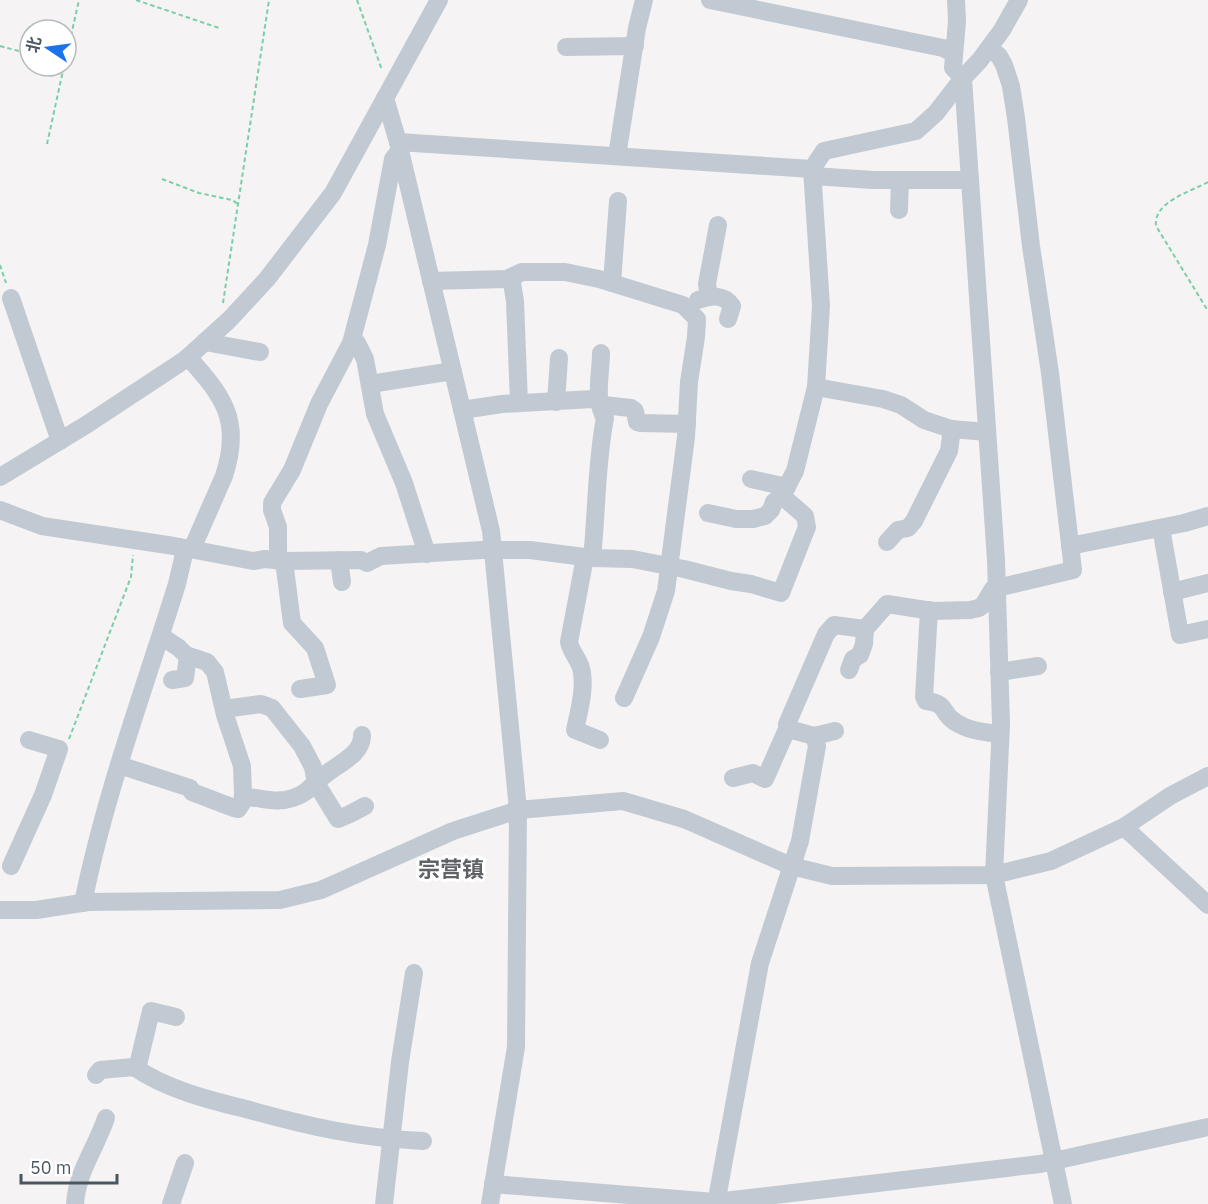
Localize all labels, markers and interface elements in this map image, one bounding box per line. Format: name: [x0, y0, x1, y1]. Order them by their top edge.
north arrow: [18, 18, 78, 78]
text: 北: [22, 35, 45, 55]
district label: 宗营镇: [418, 854, 484, 883]
scale bar: [21, 1147, 117, 1185]
text: 50 m: [30, 1156, 72, 1179]

